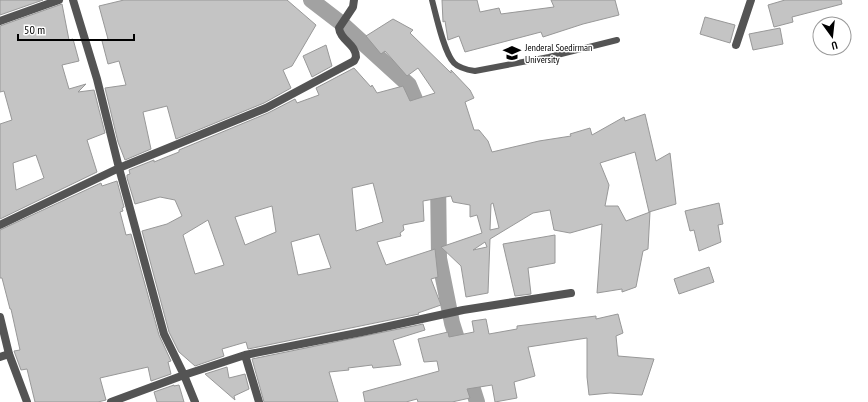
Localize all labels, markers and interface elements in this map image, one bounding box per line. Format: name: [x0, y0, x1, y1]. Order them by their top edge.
scale bar: [18, 16, 134, 42]
north arrow: [812, 16, 852, 56]
text: 50 m: [24, 22, 45, 37]
text: U: [830, 38, 839, 53]
place label: Jenderal Soedirman University: [524, 41, 592, 66]
school or university icon: Jenderal Soedirman University: [502, 43, 522, 63]

